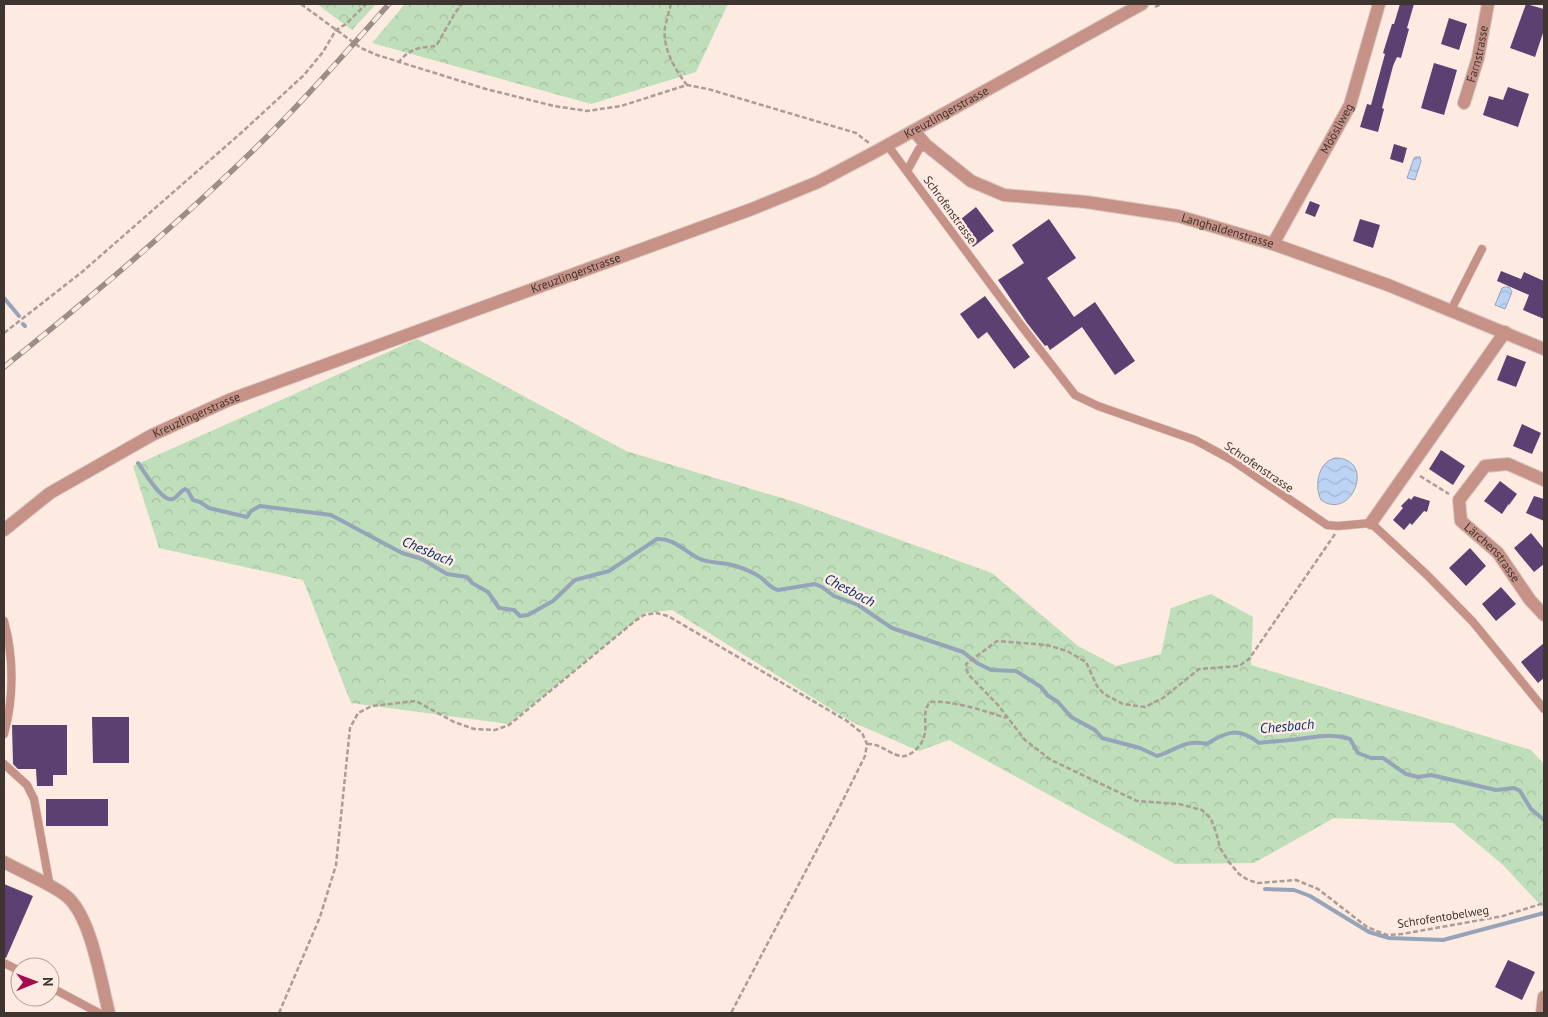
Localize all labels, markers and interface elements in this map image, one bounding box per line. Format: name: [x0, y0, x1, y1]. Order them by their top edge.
street label: Farnstrasse: [1463, 24, 1491, 84]
street label: Kreuzlingerstrasse: [901, 83, 991, 141]
street label: Möösliweg: [1317, 100, 1356, 156]
street label: Schrofenstrasse: [921, 173, 980, 247]
street label: Langhaldenstrasse: [1180, 209, 1276, 251]
street label: Kreuzlingerstrasse: [529, 250, 622, 296]
street label: Kreuzlingerstrasse: [150, 389, 242, 441]
street label: Schrofenstrasse: [1222, 438, 1297, 495]
street label: Lärchenstrasse: [1461, 519, 1524, 585]
water label: Chesbach: [399, 532, 457, 570]
water label: Chesbach: [822, 569, 878, 611]
water label: Chesbach: [1259, 715, 1315, 737]
street label: Schrofentobelweg: [1396, 902, 1490, 931]
north arrow: [10, 957, 60, 1007]
text: N: [39, 977, 57, 987]

